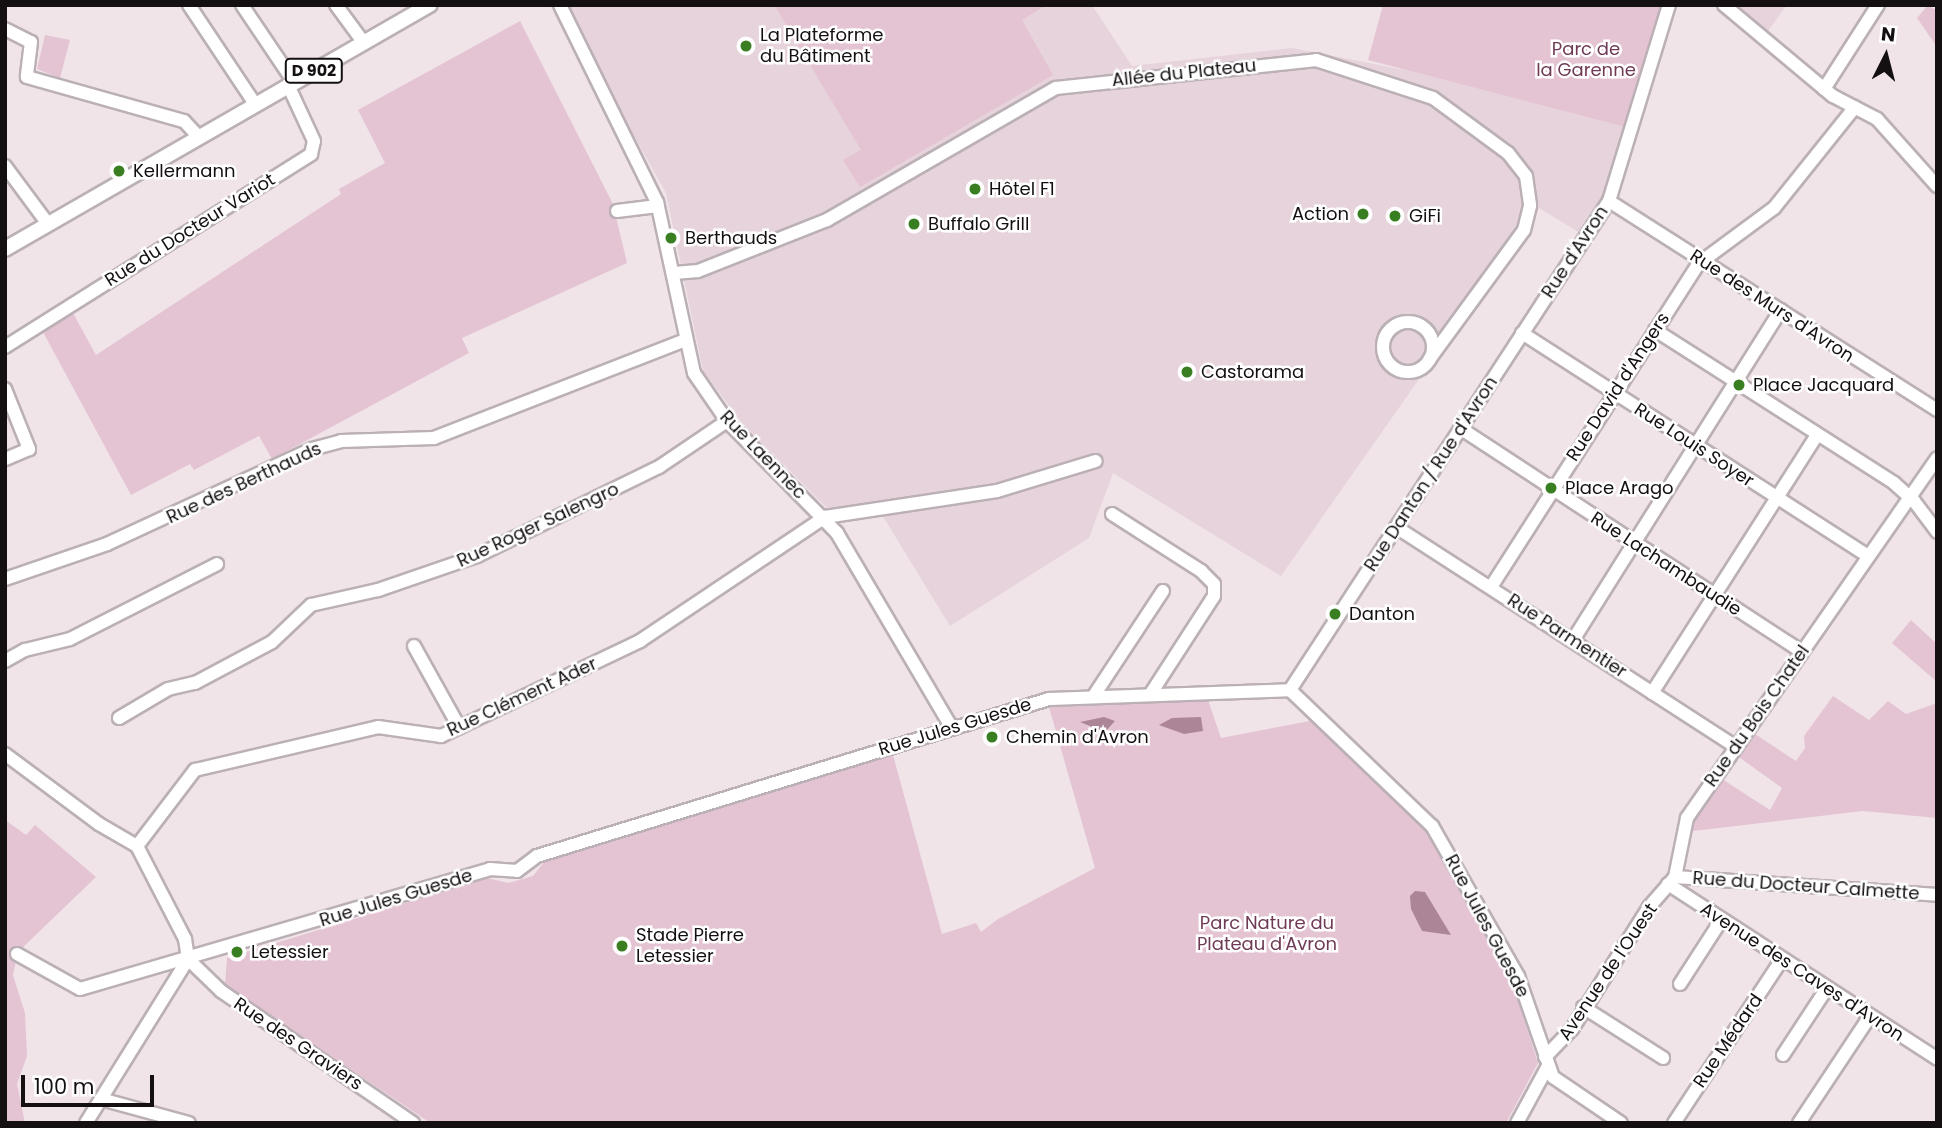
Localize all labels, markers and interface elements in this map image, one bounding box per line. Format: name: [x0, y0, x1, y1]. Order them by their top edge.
text: N: [1880, 20, 1897, 49]
north arrow: [1851, 21, 1921, 91]
place label: La Plateforme du Bâtiment: [760, 25, 883, 68]
marker: La Plateforme du Bâtiment: [738, 38, 754, 54]
park label: Parc de la Garenne: [1536, 39, 1636, 82]
street label: Allée du Plateau: [1111, 55, 1257, 91]
road number: D 902: [284, 58, 344, 83]
place label: Kellermann: [133, 160, 235, 182]
marker: Kellermann: [111, 163, 127, 179]
street label: Rue du Docteur Variot: [101, 169, 279, 291]
place label: Hôtel F1: [989, 178, 1055, 200]
marker: Hôtel F1: [967, 181, 983, 197]
street label: Rue d'Avron: [1537, 202, 1613, 302]
place label: Action: [1292, 203, 1349, 225]
place label: GiFi: [1409, 205, 1441, 227]
marker: Action: [1355, 206, 1371, 222]
marker: GiFi: [1387, 208, 1403, 224]
place label: Buffalo Grill: [928, 213, 1029, 235]
marker: Buffalo Grill: [906, 216, 922, 232]
place label: Berthauds: [685, 227, 777, 249]
marker: Berthauds: [663, 230, 679, 246]
street label: Rue des Murs d'Avron: [1686, 245, 1858, 367]
street label: Rue David d'Angers: [1562, 309, 1674, 465]
place label: Castorama: [1201, 361, 1304, 383]
marker: Castorama: [1179, 364, 1195, 380]
street label: Rue Danton / Rue d'Avron: [1360, 372, 1502, 576]
place label: Place Jacquard: [1753, 374, 1894, 396]
marker: Place Jacquard: [1731, 377, 1747, 393]
street label: Rue Louis Soyer: [1630, 398, 1758, 492]
street label: Rue Laennec: [715, 406, 811, 504]
street label: Rue des Berthauds: [163, 438, 325, 528]
place label: Place Arago: [1565, 477, 1674, 499]
street label: Rue Roger Salengro: [454, 478, 622, 572]
marker: Place Arago: [1543, 480, 1559, 496]
street label: Rue Lachambaudie: [1587, 507, 1745, 621]
street label: Rue Parmentier: [1503, 589, 1631, 683]
place label: Danton: [1349, 603, 1415, 625]
marker: Danton: [1327, 606, 1343, 622]
street label: Rue du Bois Chatel: [1700, 641, 1814, 791]
street label: Rue Clément Ader: [444, 653, 600, 741]
street label: Rue Jules Guesde: [876, 693, 1034, 761]
place label: Chemin d'Avron: [1006, 726, 1149, 748]
marker: Chemin d'Avron: [984, 729, 1000, 745]
street label: Rue Jules Guesde: [1440, 851, 1534, 1001]
street label: Rue Jules Guesde: [317, 864, 475, 932]
street label: Rue du Docteur Calmette: [1692, 867, 1920, 905]
street label: Avenue des Caves d'Avron: [1696, 898, 1908, 1046]
street label: Avenue de l'Ouest: [1554, 899, 1662, 1045]
park label: Parc Nature du Plateau d'Avron: [1197, 913, 1337, 956]
place label: Stade Pierre Letessier: [636, 925, 744, 968]
marker: Stade Pierre Letessier: [614, 938, 630, 954]
place label: Letessier: [251, 941, 329, 963]
marker: Letessier: [229, 944, 245, 960]
street label: Rue Médard: [1689, 990, 1767, 1092]
street label: Rue des Graviers: [230, 993, 366, 1095]
scale bar: [24, 1062, 158, 1106]
text: 100 m: [34, 1072, 94, 1101]

